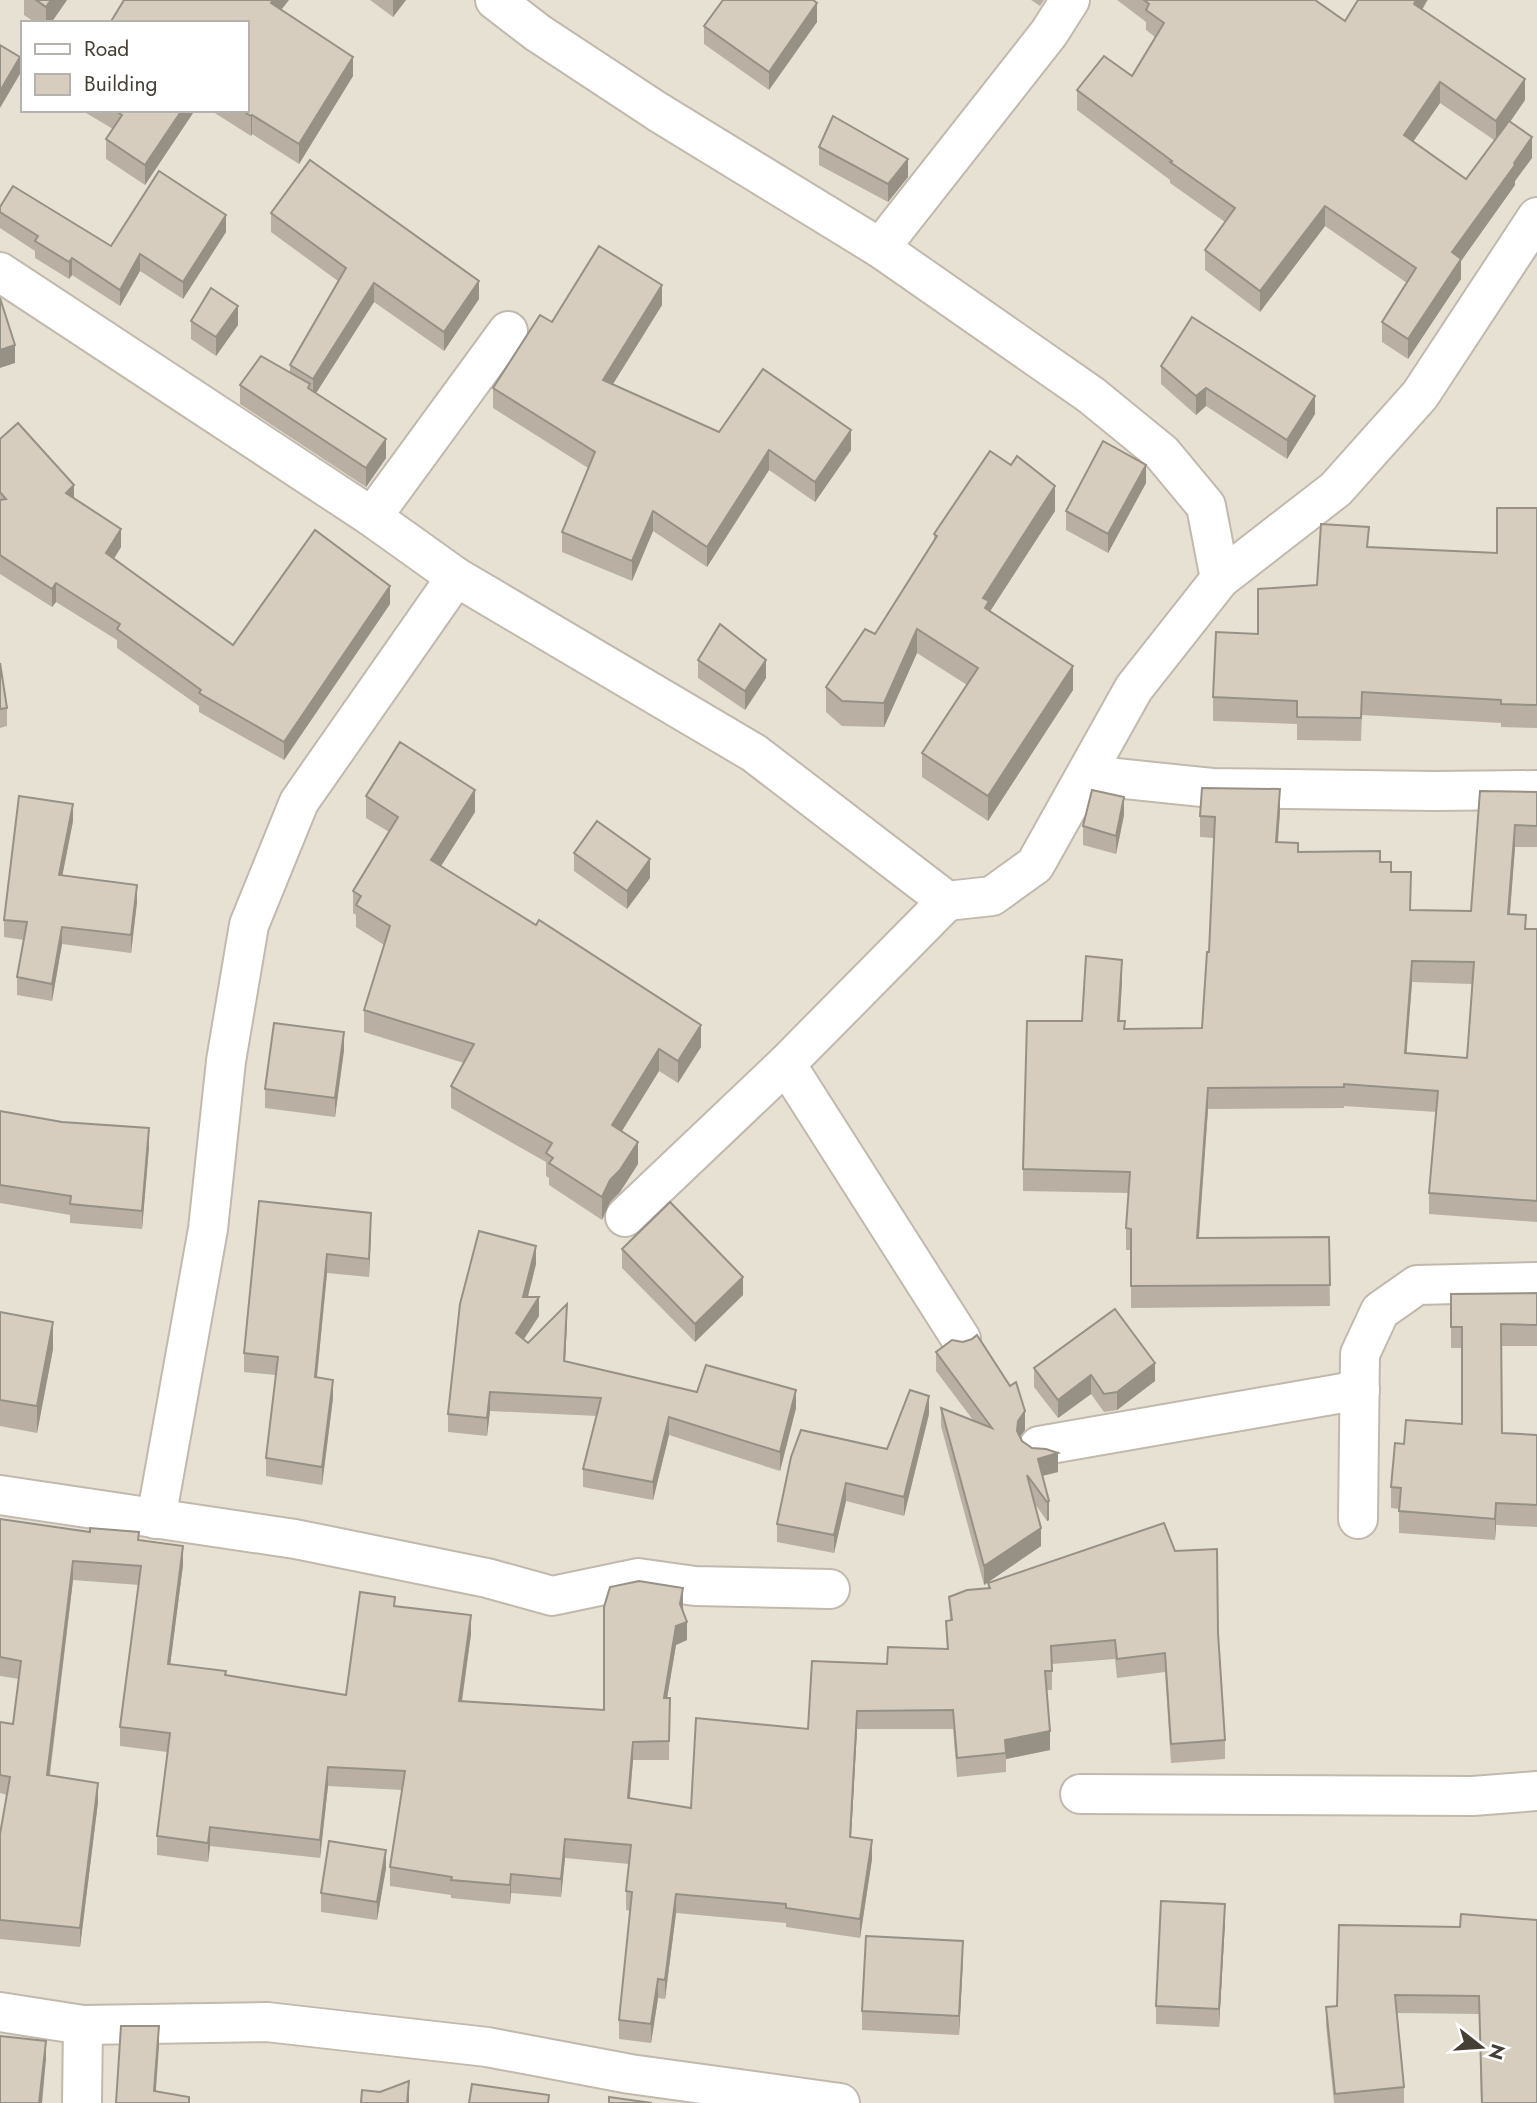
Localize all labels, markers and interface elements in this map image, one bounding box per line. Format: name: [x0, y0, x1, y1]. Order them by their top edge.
legend: [21, 21, 248, 112]
text: Road: [84, 34, 129, 64]
text: Building: [84, 69, 157, 99]
north arrow: [1446, 2012, 1516, 2082]
text: N: [1482, 2041, 1512, 2063]

